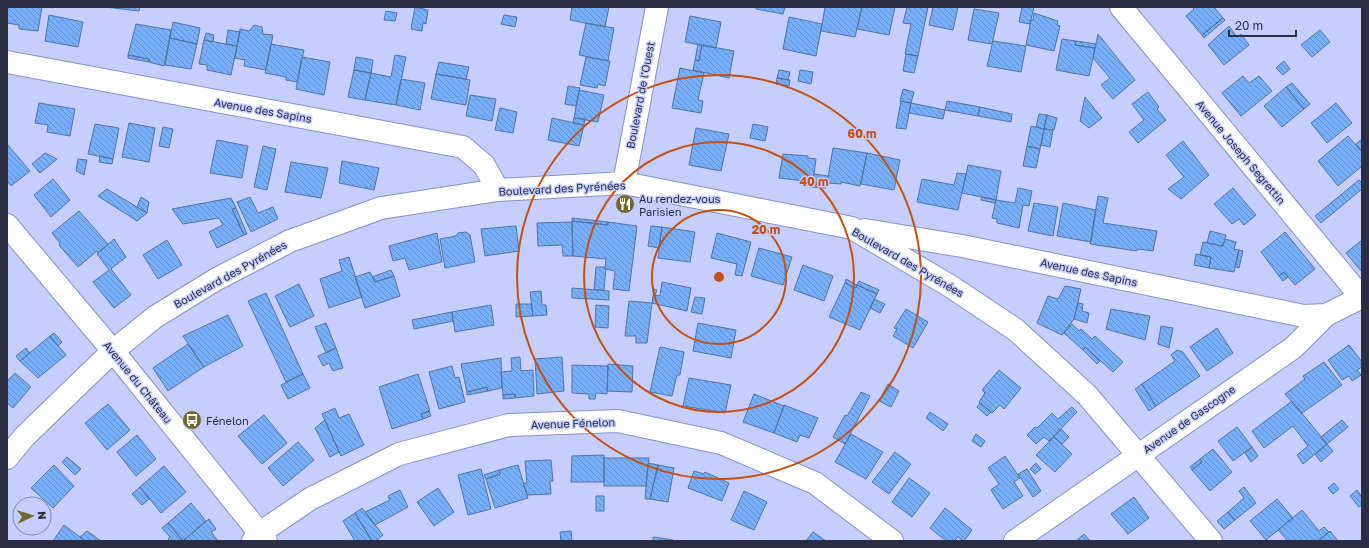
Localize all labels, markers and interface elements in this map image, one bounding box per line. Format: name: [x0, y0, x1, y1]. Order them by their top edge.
scale bar: [1229, 12, 1296, 38]
text: 20 m: [1235, 18, 1263, 33]
street label: Boulevard de l'Ouest: [623, 40, 657, 150]
street label: Avenue des Sapins: [213, 95, 313, 125]
street label: Avenue Joseph Segrettin: [1194, 97, 1288, 207]
text: 60 m: [848, 126, 876, 141]
text: 40 m: [800, 174, 828, 189]
street label: Boulevard des Pyrénées: [498, 178, 626, 198]
place label: Au rendez-vous Parisien: [639, 192, 721, 218]
restaurant icon: Au rendez-vous Parisien: [614, 193, 636, 215]
text: 20 m: [752, 222, 780, 237]
street label: Boulevard des Pyrénées: [850, 225, 966, 300]
street label: Boulevard des Pyrénées: [171, 237, 289, 311]
street label: Avenue des Sapins: [1039, 255, 1139, 289]
centre of rings: [712, 270, 726, 284]
street label: Avenue du Château: [101, 338, 175, 426]
street label: Avenue de Gascogne: [1140, 382, 1238, 456]
bus stop icon: Fénelon: [181, 409, 203, 431]
place label: Fénelon: [206, 414, 249, 427]
street label: Avenue Fénelon: [531, 415, 615, 431]
north arrow: [12, 496, 52, 536]
text: N: [36, 511, 49, 520]

